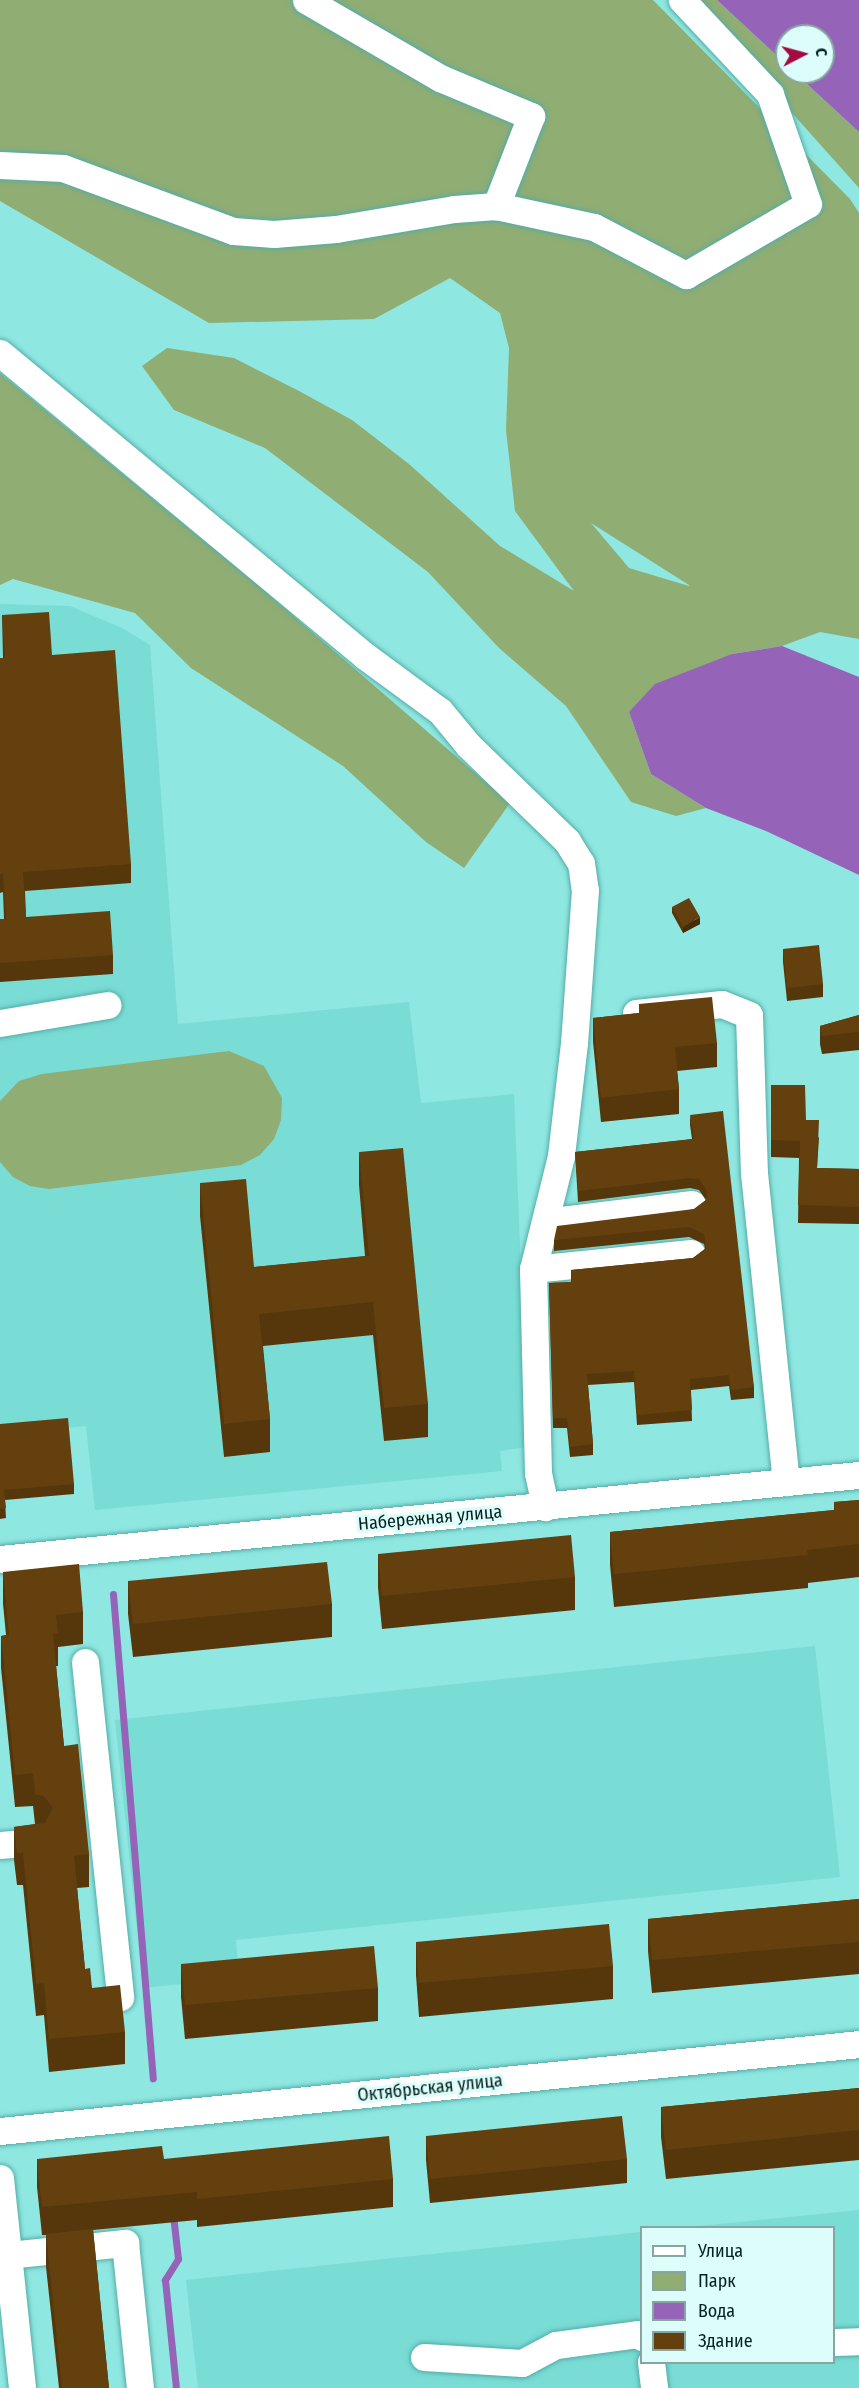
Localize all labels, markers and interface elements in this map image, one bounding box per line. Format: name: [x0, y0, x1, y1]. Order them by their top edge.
north arrow: [775, 24, 835, 84]
text: С: [812, 47, 831, 57]
street label: Набережная улица: [357, 1501, 503, 1535]
street label: Октябрьская улица: [356, 2070, 504, 2106]
legend: [640, 2226, 835, 2364]
text: Улица: [698, 2240, 743, 2262]
text: Парк: [698, 2270, 736, 2292]
text: Вода: [698, 2300, 735, 2322]
text: Здание: [698, 2330, 753, 2352]

